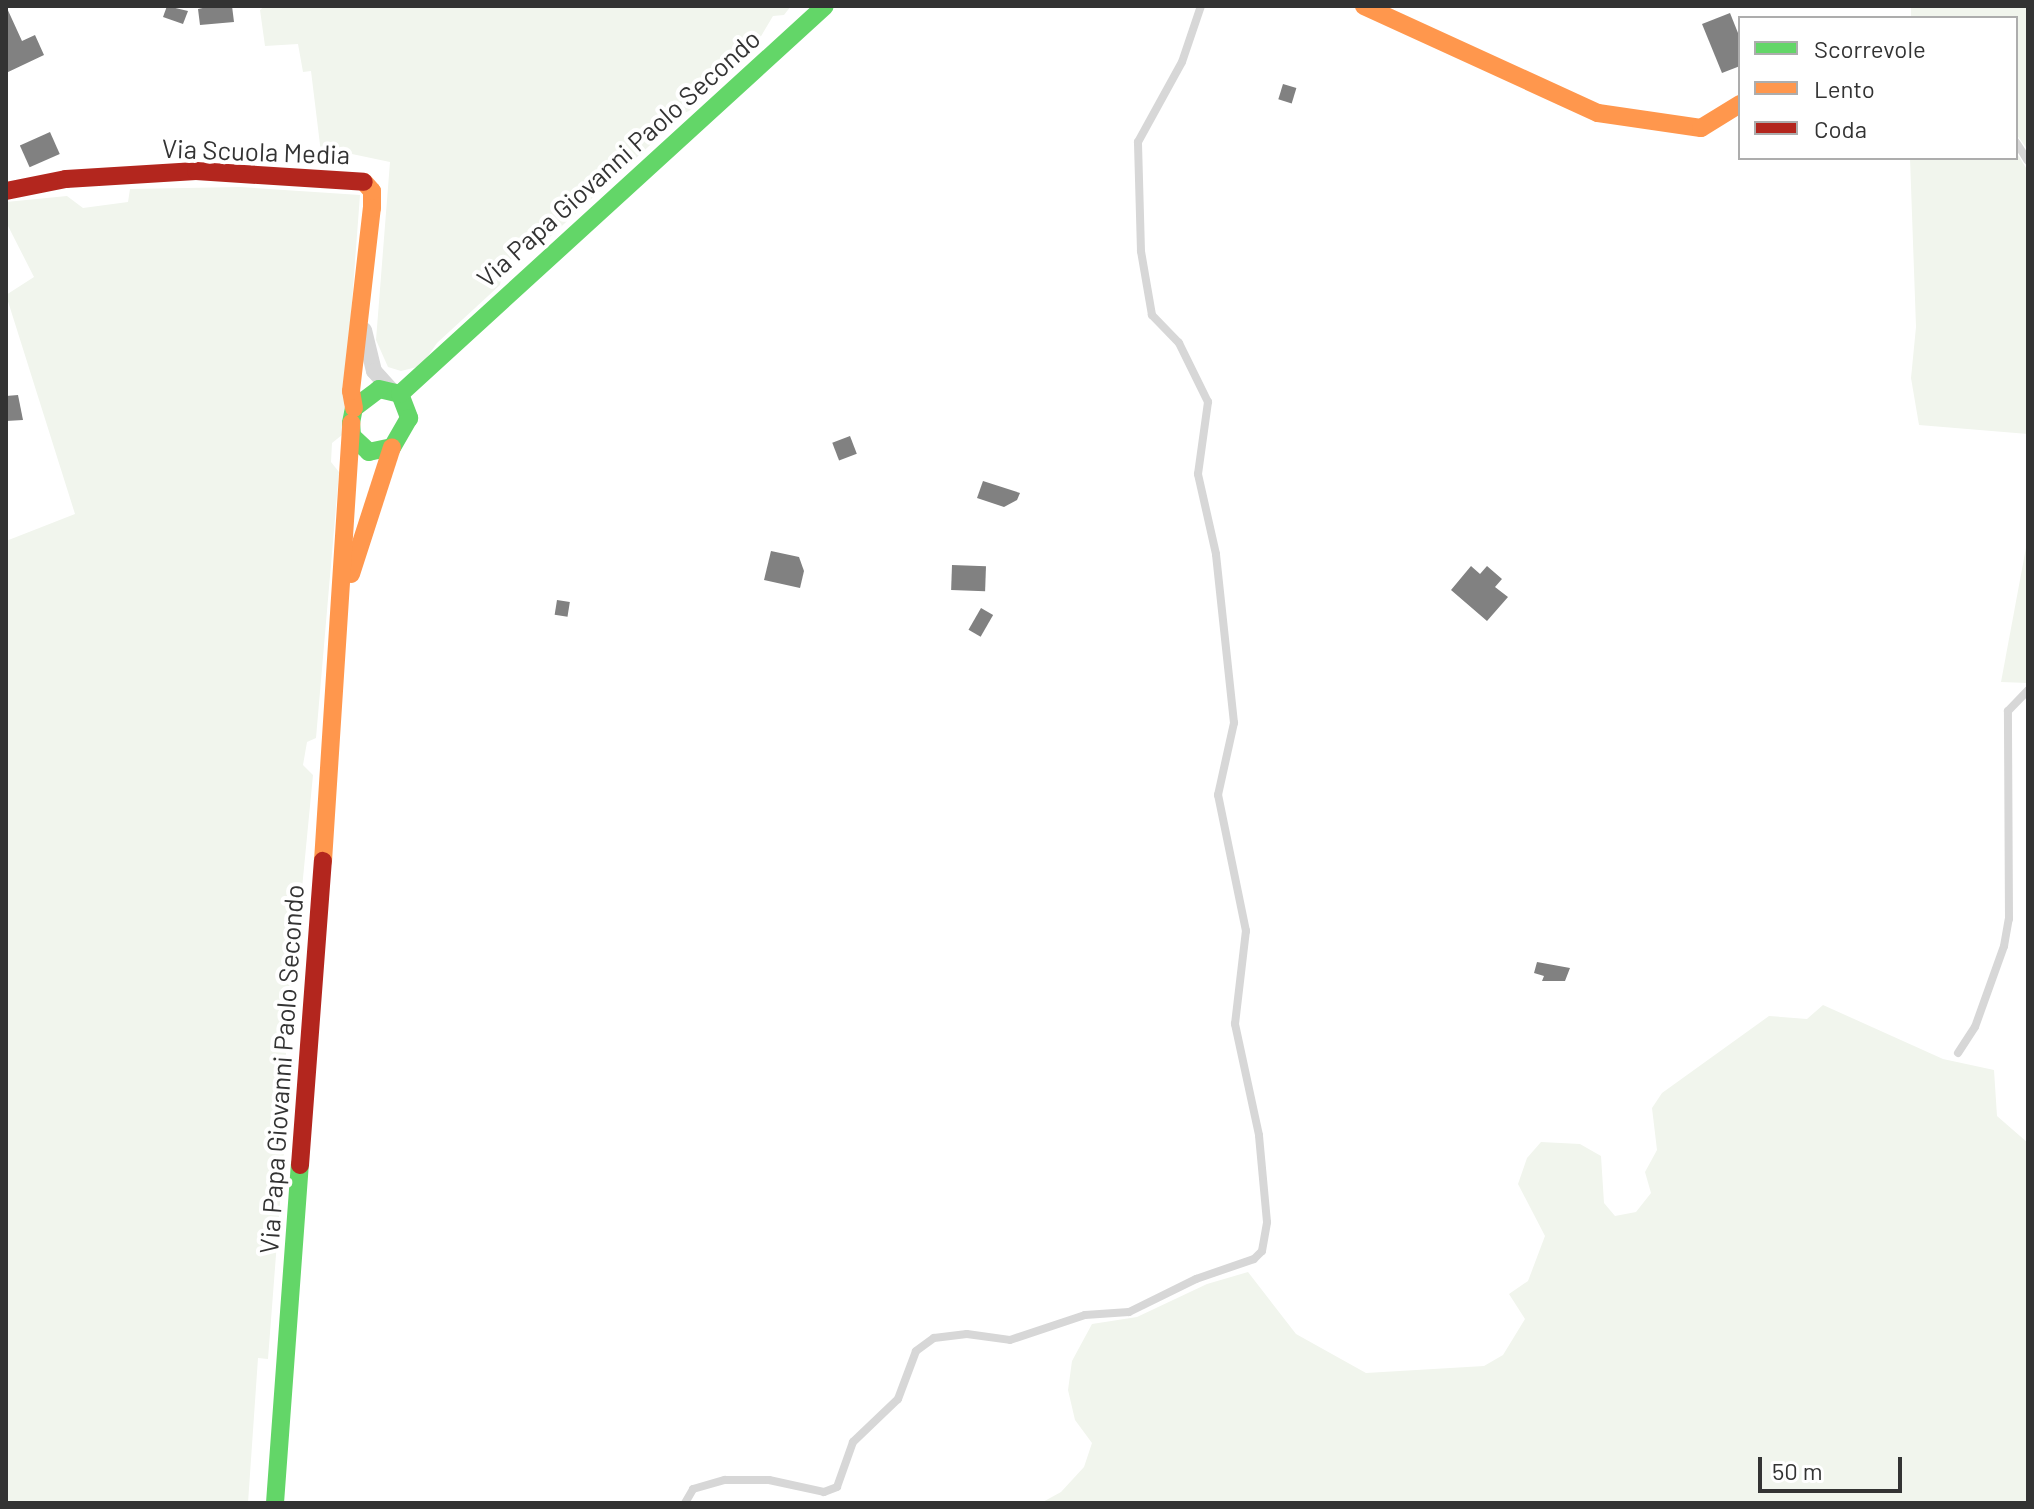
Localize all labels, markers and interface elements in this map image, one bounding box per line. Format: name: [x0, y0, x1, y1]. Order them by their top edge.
legend: [1738, 16, 2018, 160]
street label: Via Papa Giovanni Paolo Secondo: [470, 23, 766, 293]
text: Scorrevole: [1814, 34, 1926, 63]
text: Lento: [1814, 74, 1875, 103]
text: Coda: [1814, 114, 1867, 143]
street label: Via Scuola Media: [161, 132, 351, 170]
street label: Via Papa Giovanni Paolo Secondo: [253, 883, 309, 1255]
scale bar: [1762, 1441, 1906, 1491]
text: 50 m: [1772, 1456, 1823, 1485]

